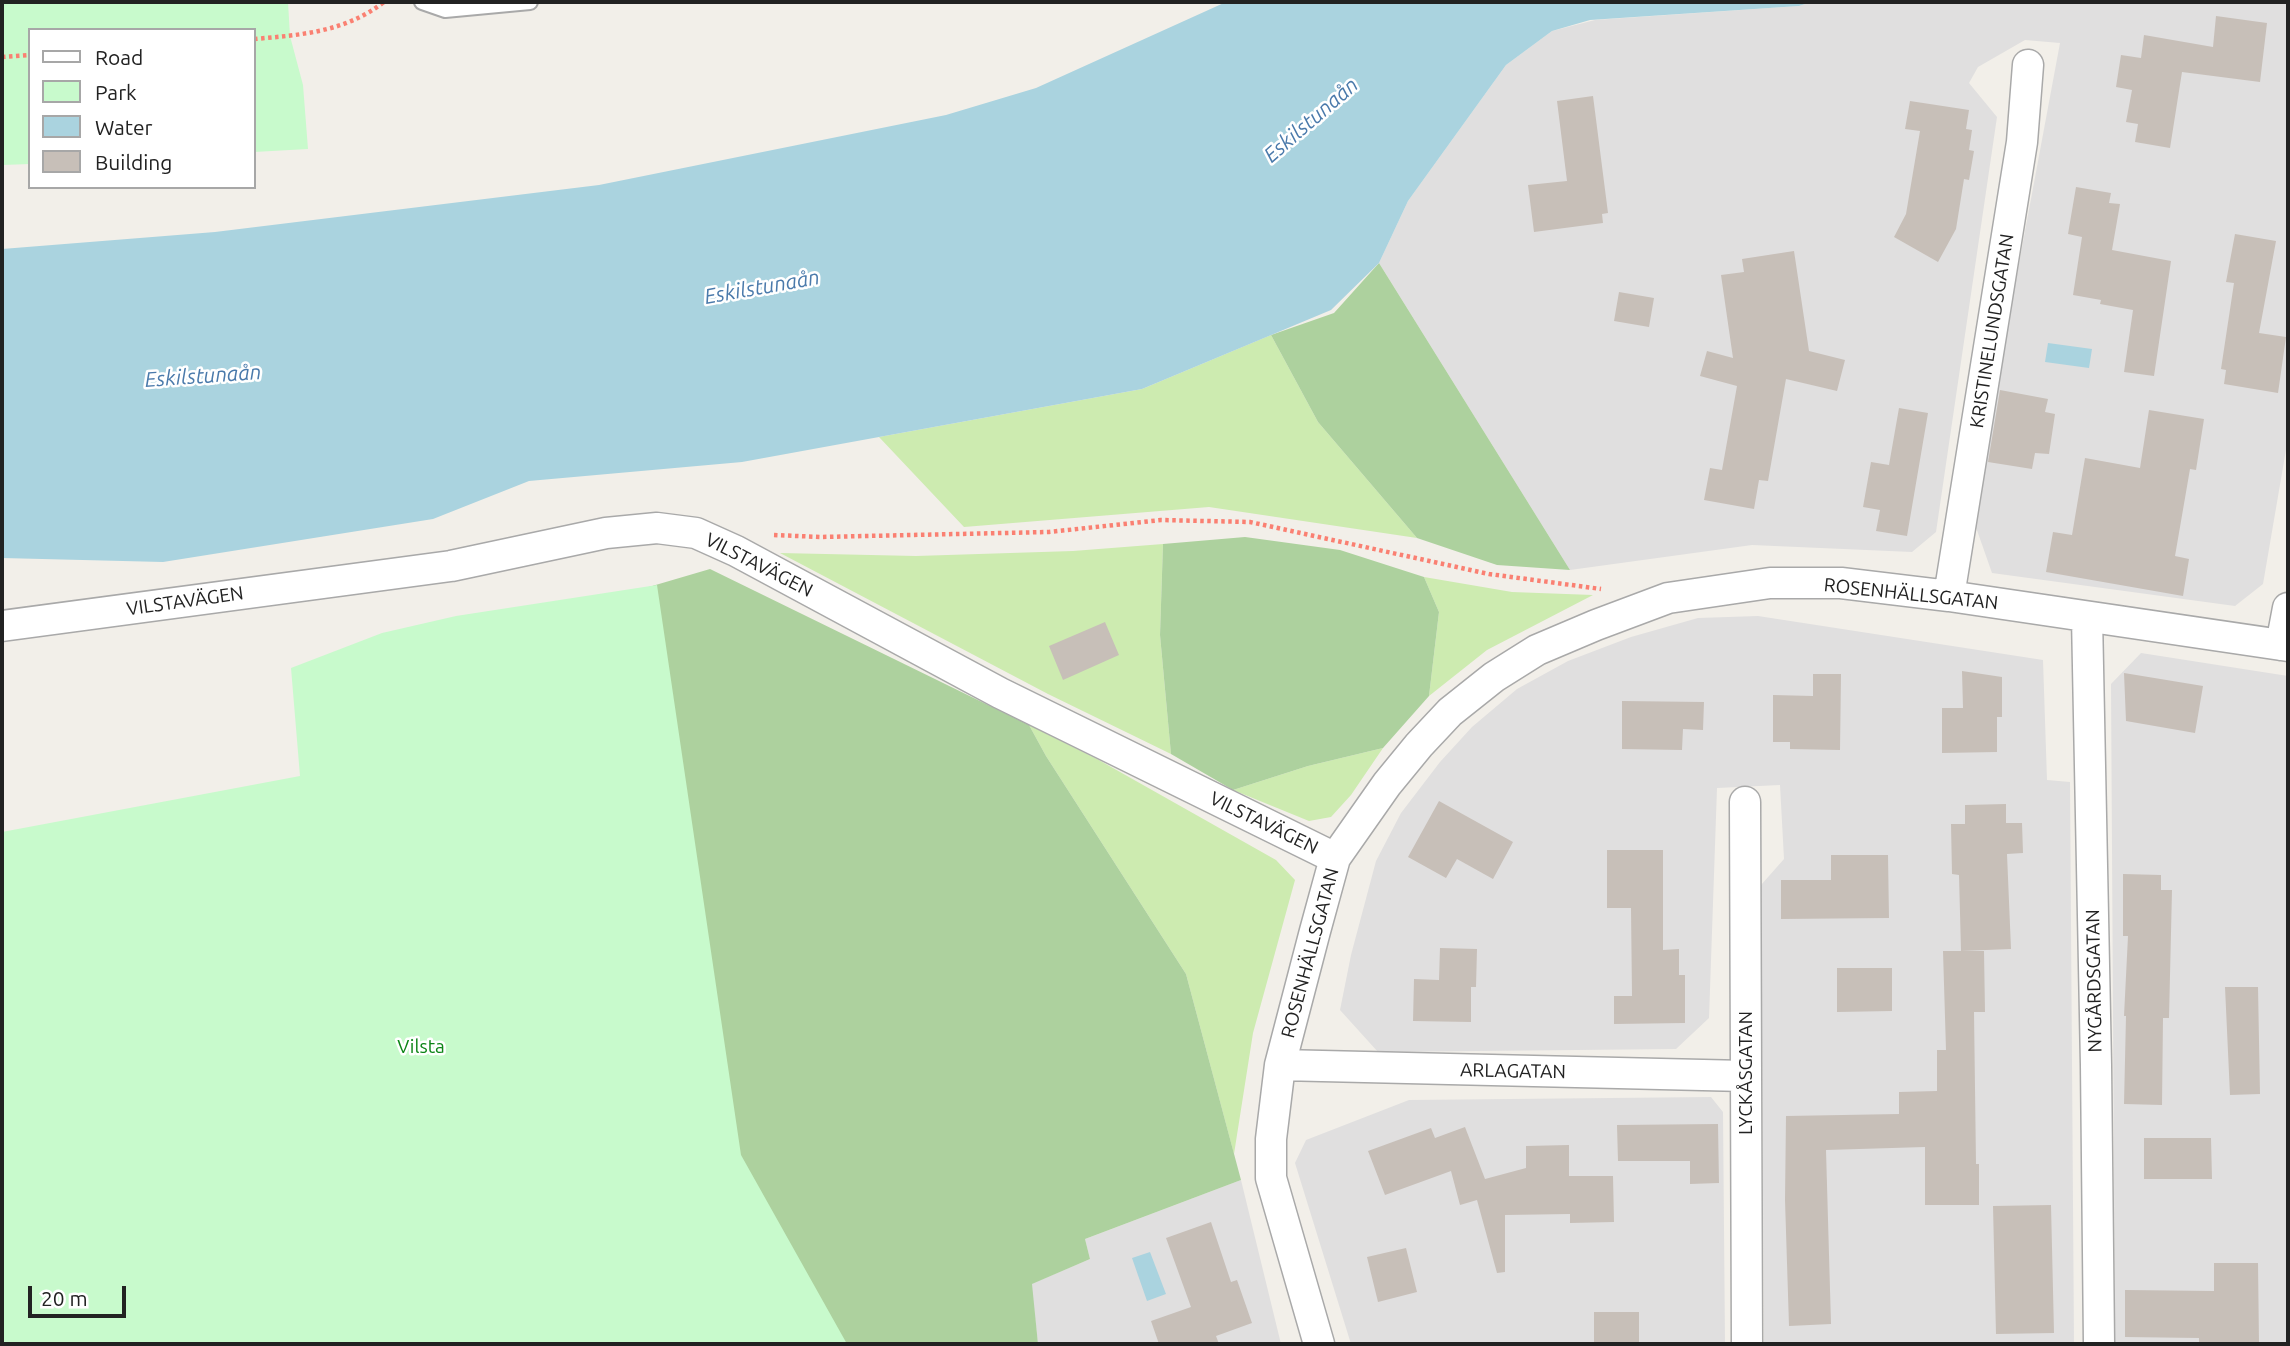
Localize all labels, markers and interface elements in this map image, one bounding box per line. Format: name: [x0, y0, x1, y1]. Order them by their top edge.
legend: [28, 28, 256, 189]
text: Road: [95, 45, 143, 69]
water label: Eskilstunaån: [1259, 72, 1363, 168]
text: Park: [95, 80, 137, 104]
text: Water: [95, 115, 153, 139]
text: Building: [95, 150, 172, 174]
street label: KRISTINELUNDSGATAN: [1965, 232, 2019, 430]
water label: Eskilstunaån: [702, 264, 822, 310]
water label: Eskilstunaån: [144, 359, 262, 393]
street label: VILSTAVÄGEN: [701, 528, 817, 602]
street label: ROSENHÄLLSGATAN: [1823, 574, 1999, 614]
street label: VILSTAVÄGEN: [125, 582, 245, 620]
street label: VILSTAVÄGEN: [1206, 787, 1322, 859]
street label: ROSENHÄLLSGATAN: [1276, 865, 1344, 1041]
street label: NYGÅRDSGATAN: [2081, 909, 2107, 1053]
street label: LYCKÅSGATAN: [1735, 1011, 1757, 1135]
park label: Vilsta: [397, 1036, 445, 1058]
street label: ARLAGATAN: [1460, 1059, 1566, 1083]
scale bar: [32, 1272, 130, 1316]
text: 20 m: [41, 1286, 88, 1310]

